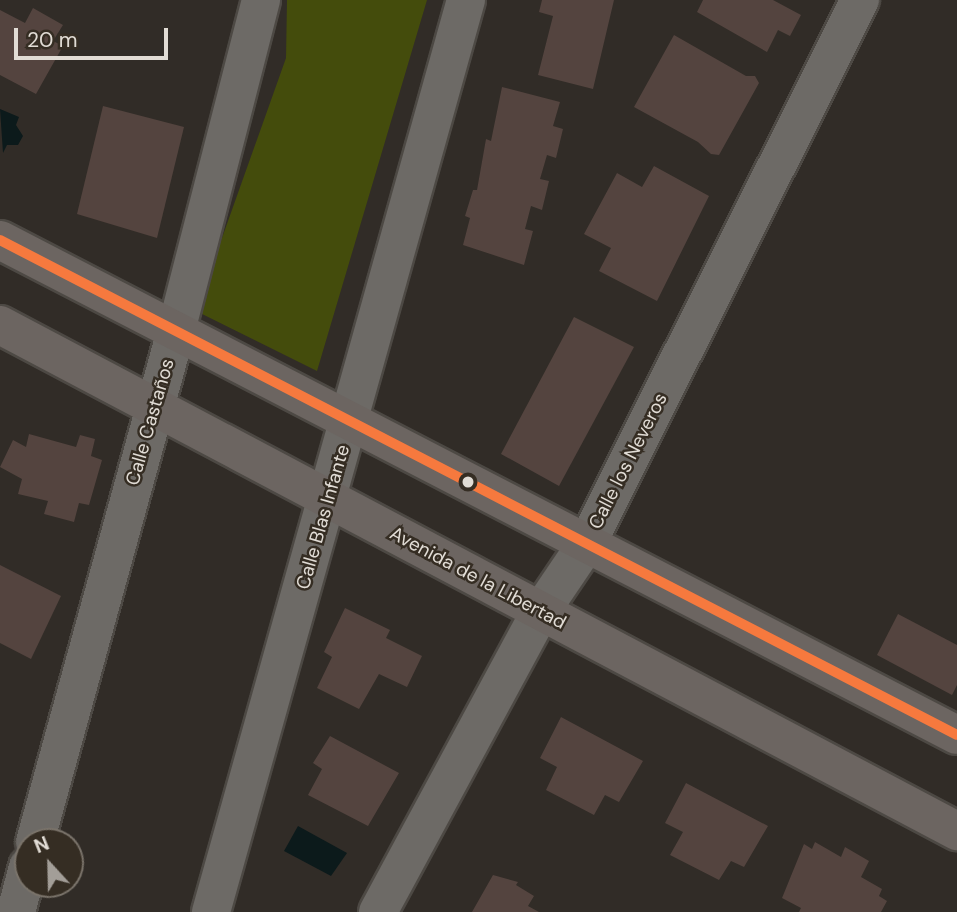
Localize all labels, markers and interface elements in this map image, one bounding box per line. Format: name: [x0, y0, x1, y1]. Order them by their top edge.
scale bar: [18, 14, 172, 58]
text: 20 m: [27, 26, 78, 54]
street label: Calle Castaños: [121, 356, 179, 488]
street label: Calle los Neveros: [584, 389, 672, 533]
street label: Calle Blas Infante: [291, 442, 355, 592]
unlabelled marker: [461, 475, 475, 489]
street label: Avenida de la Libertad: [386, 522, 570, 634]
north arrow: [14, 828, 84, 898]
text: N: [31, 831, 53, 859]

